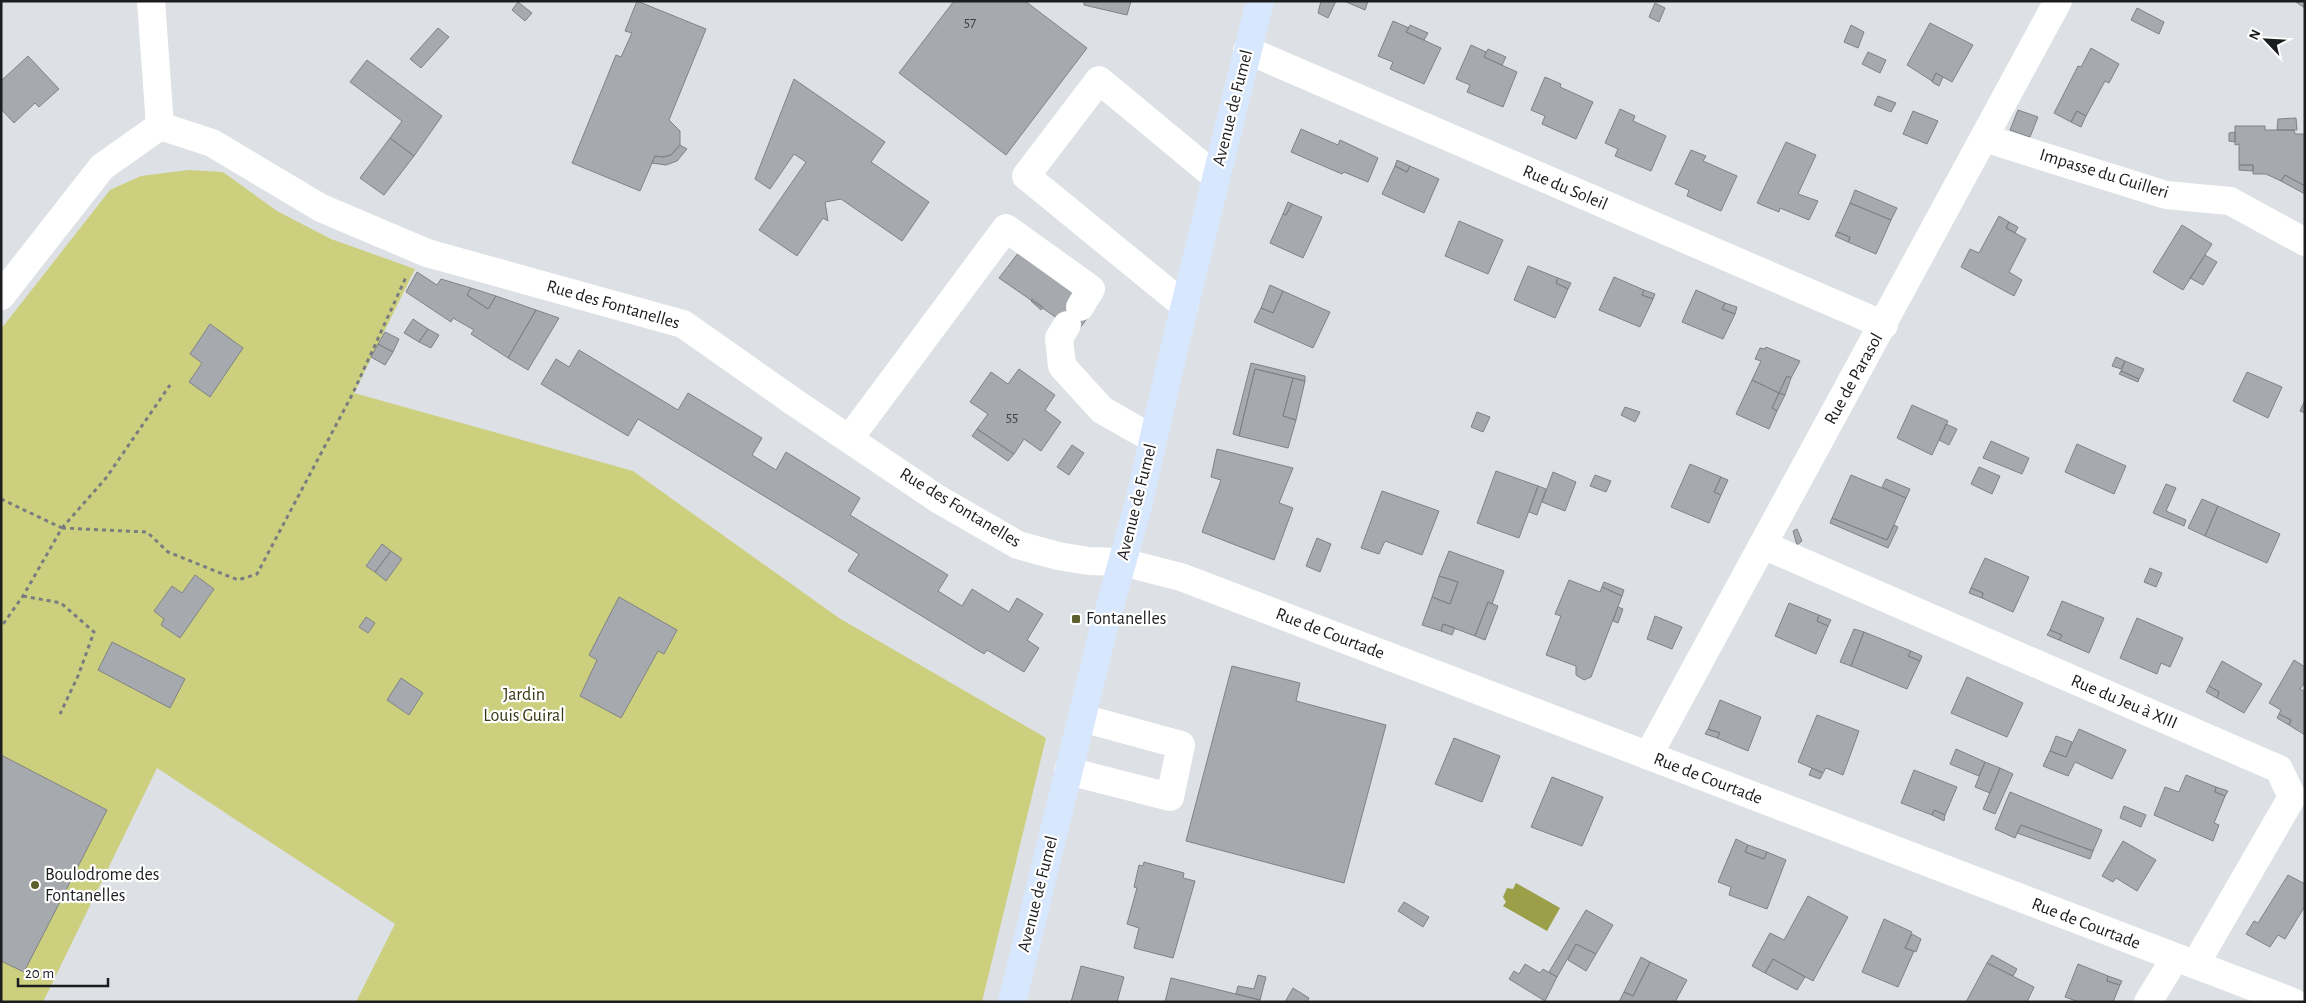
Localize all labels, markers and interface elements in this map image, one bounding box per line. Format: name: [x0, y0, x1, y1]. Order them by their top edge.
house number: 57: [964, 15, 976, 30]
north arrow: [2241, 15, 2291, 65]
text: N: [2247, 28, 2264, 42]
street label: Avenue de Fumel: [1210, 48, 1256, 168]
street label: Impasse du Guilleri: [2037, 146, 2171, 202]
street label: Rue du Soleil: [1520, 162, 1610, 214]
street label: Rue des Fontanelles: [544, 277, 682, 333]
street label: Rue de Parasol: [1822, 330, 1886, 428]
house number: 55: [1006, 410, 1018, 425]
street label: Avenue de Fumel: [1114, 442, 1160, 562]
street label: Rue des Fontanelles: [896, 465, 1024, 551]
street label: Rue de Courtade: [1273, 605, 1387, 663]
place label: Fontanelles: [1086, 610, 1166, 628]
marker: Fontanelles: [1070, 613, 1082, 625]
street label: Rue du Jeu à XIII: [2068, 672, 2180, 732]
park label: Jardin Louis Guiral: [483, 686, 565, 725]
street label: Rue de Courtade: [1651, 750, 1765, 808]
street label: Avenue de Fumel: [1015, 834, 1061, 954]
place label: Boulodrome des Fontanelles: [45, 866, 160, 905]
marker: Boulodrome des Fontanelles: [29, 879, 41, 891]
street label: Rue de Courtade: [2029, 895, 2143, 953]
scale bar: [18, 956, 108, 988]
text: 20 m: [25, 966, 54, 981]

